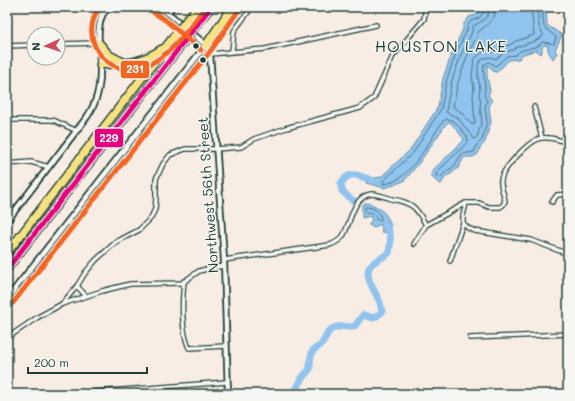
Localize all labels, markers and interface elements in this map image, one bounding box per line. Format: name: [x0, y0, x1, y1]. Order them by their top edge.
north arrow: [26, 26, 66, 66]
district label: HOUSTON LAKE: [375, 35, 507, 56]
unlabelled marker: [191, 41, 201, 51]
text: N: [28, 42, 43, 51]
unlabelled marker: [198, 55, 208, 65]
line badge: 231: [120, 60, 150, 79]
text: 231: [126, 61, 144, 76]
street label: Northwest 56th Street: [193, 116, 222, 274]
line badge: 229: [94, 128, 124, 148]
text: 229: [100, 130, 119, 145]
scale bar: [28, 349, 147, 375]
text: 200 m: [34, 354, 69, 370]

